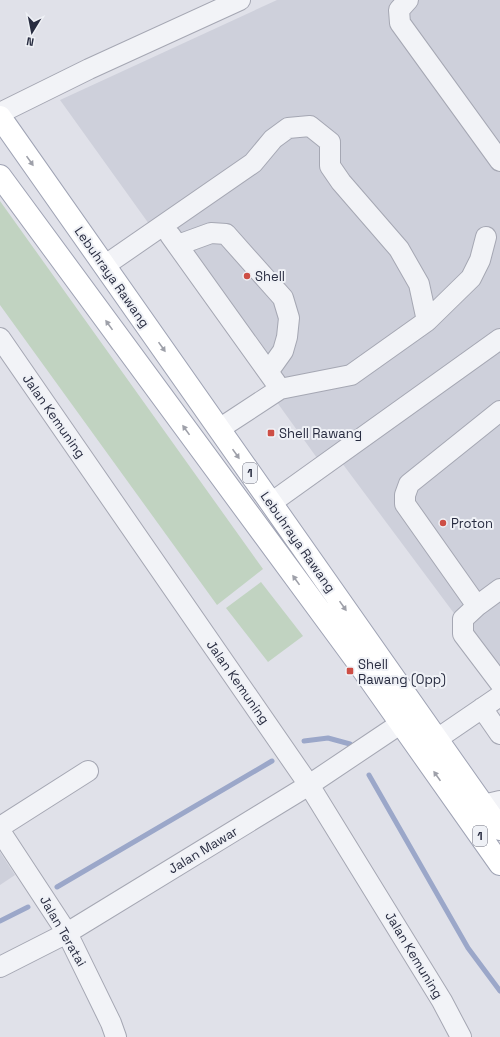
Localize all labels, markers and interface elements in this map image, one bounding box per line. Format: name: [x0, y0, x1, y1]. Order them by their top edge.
north arrow: [12, 12, 52, 52]
text: N: [25, 34, 35, 49]
one-way arrow: [26, 156, 34, 166]
street label: Lebuhraya Rawang: [71, 223, 153, 331]
place label: Shell: [255, 268, 285, 285]
marker: Shell: [242, 271, 252, 281]
one-way arrow: [105, 320, 113, 331]
one-way arrow: [158, 342, 166, 353]
street label: Jalan Kemuning: [19, 371, 89, 461]
one-way arrow: [182, 424, 190, 435]
place label: Shell Rawang: [279, 425, 362, 442]
marker: Shell Rawang: [266, 428, 276, 438]
one-way arrow: [232, 448, 240, 459]
road number: 1: [243, 463, 257, 483]
street label: Lebuhraya Rawang: [257, 488, 339, 596]
place label: Proton: [451, 515, 493, 532]
marker: Proton: [438, 518, 448, 528]
one-way arrow: [292, 574, 301, 585]
one-way arrow: [339, 601, 347, 611]
street label: Jalan Kemuning: [203, 637, 273, 727]
place label: Shell Rawang (Opp): [358, 656, 446, 688]
marker: Shell Rawang (Opp): [345, 666, 355, 676]
one-way arrow: [434, 771, 442, 781]
street label: Jalan Mawar: [165, 823, 241, 877]
road number: 1: [473, 826, 487, 846]
street label: Jalan Teratai: [36, 893, 90, 969]
street label: Jalan Kemuning: [381, 908, 447, 1002]

